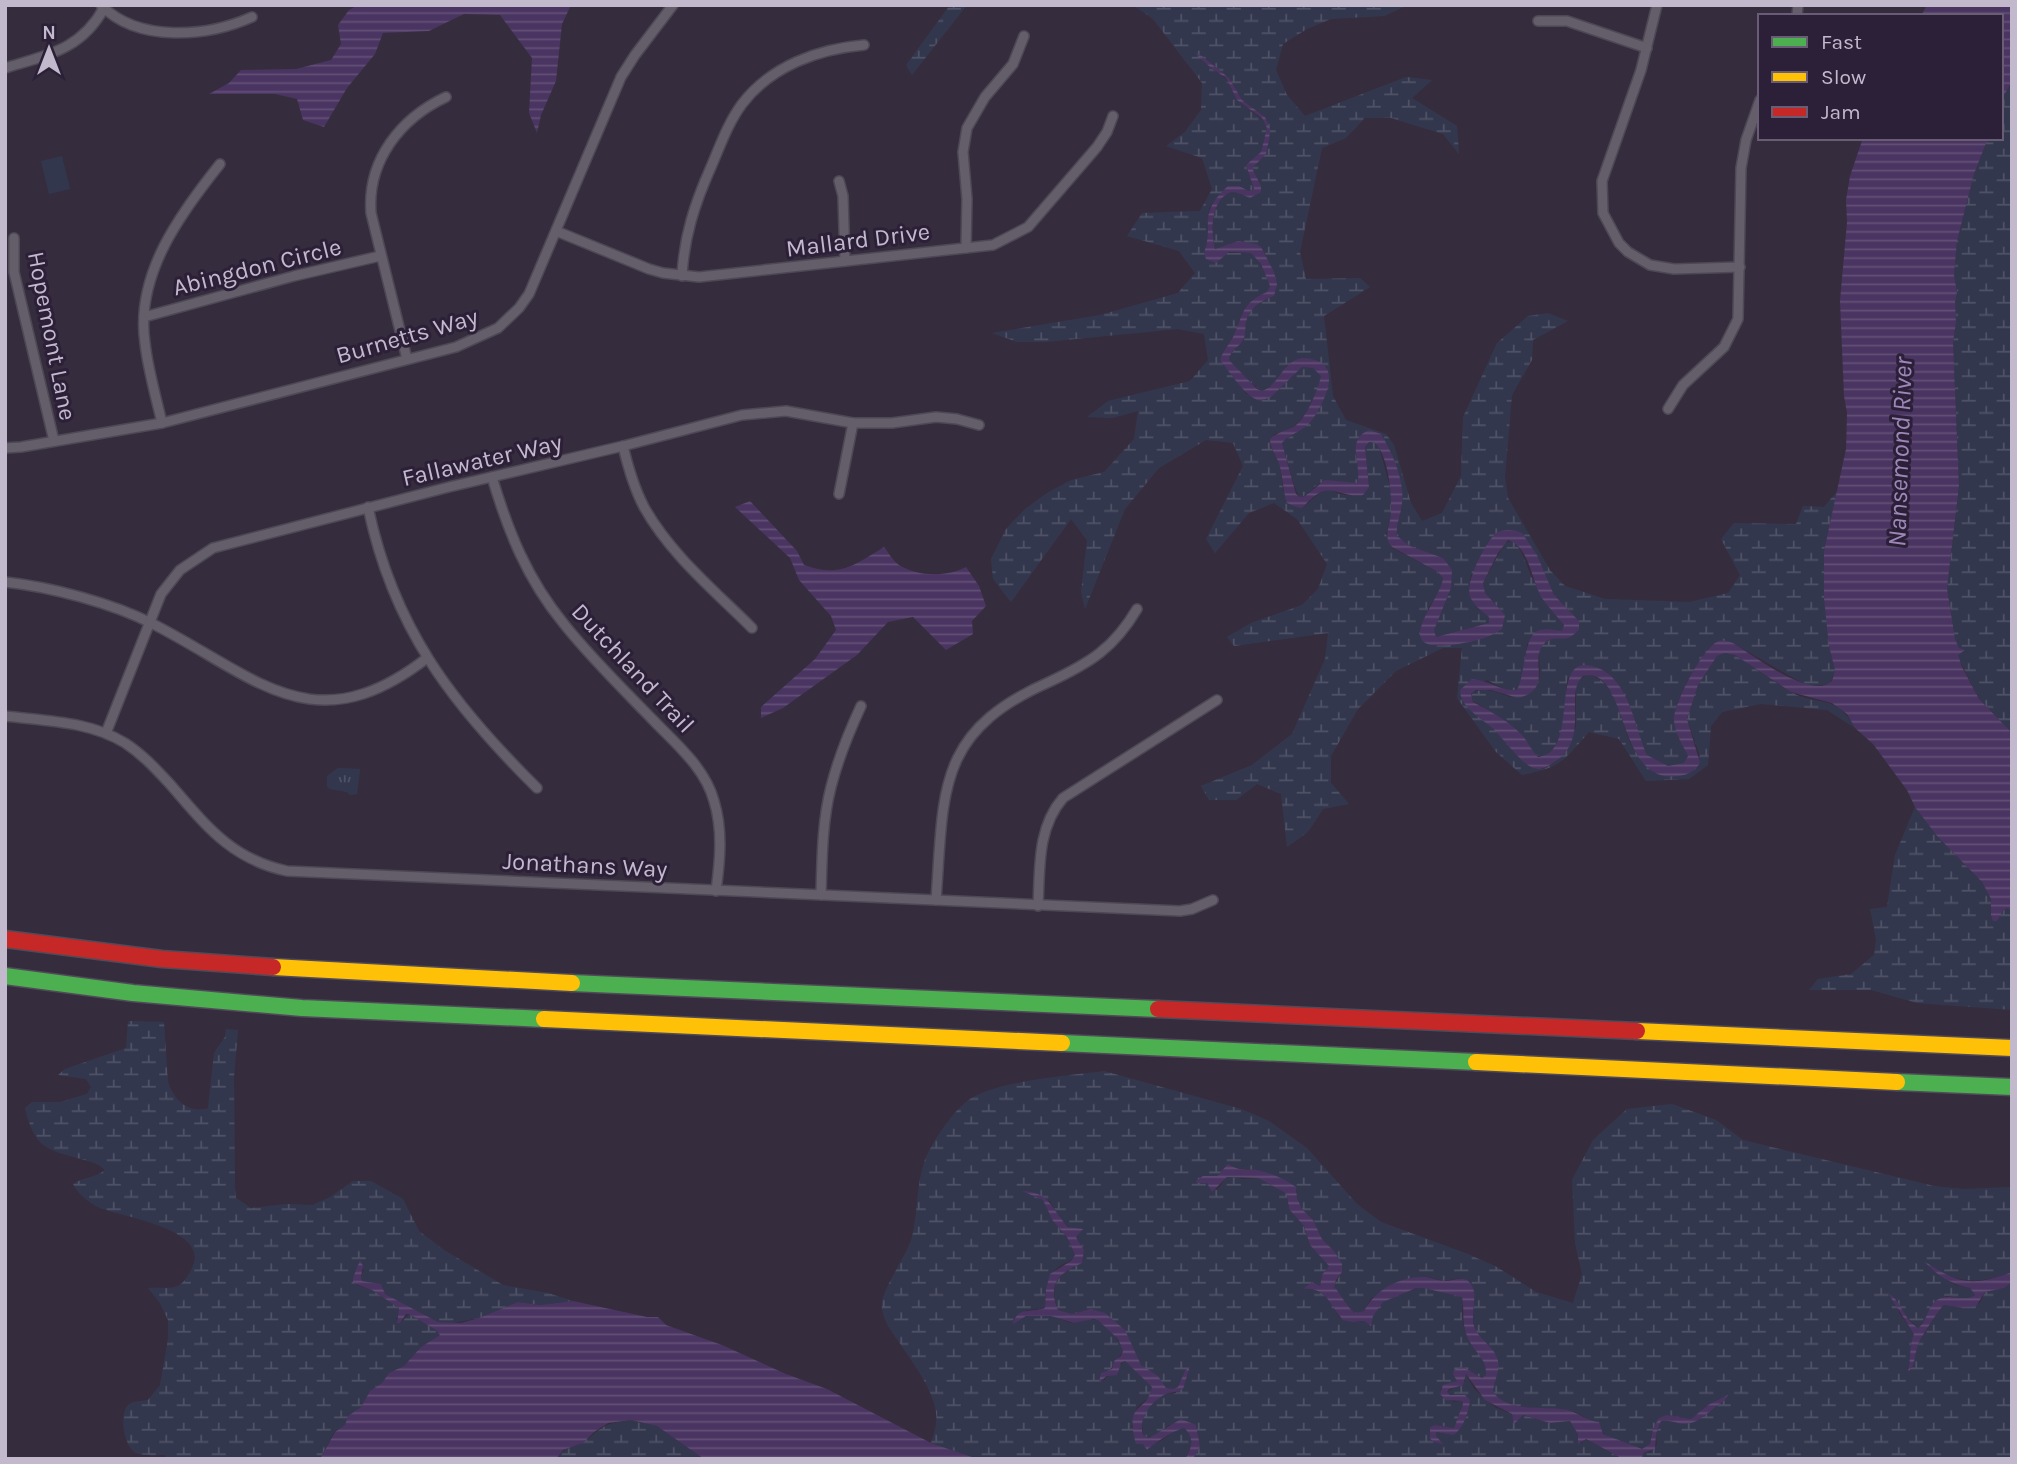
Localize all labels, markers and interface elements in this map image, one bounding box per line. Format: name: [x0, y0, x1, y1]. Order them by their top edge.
north arrow: [14, 14, 84, 84]
legend: [1758, 14, 2003, 140]
text: N: [42, 22, 56, 44]
text: Fast: [1821, 30, 1862, 54]
text: Slow: [1821, 65, 1866, 89]
text: Jam: [1821, 100, 1861, 124]
street label: Mallard Drive: [784, 217, 932, 263]
street label: Abingdon Circle: [170, 233, 344, 301]
street label: Hopemont Lane: [22, 249, 82, 423]
street label: Burnetts Way: [333, 302, 481, 370]
water label: Nansemond River: [1881, 356, 1919, 547]
street label: Fallawater Way: [399, 428, 565, 492]
street label: Dutchland Trail: [566, 598, 700, 738]
street label: Jonathans Way: [502, 847, 668, 883]

